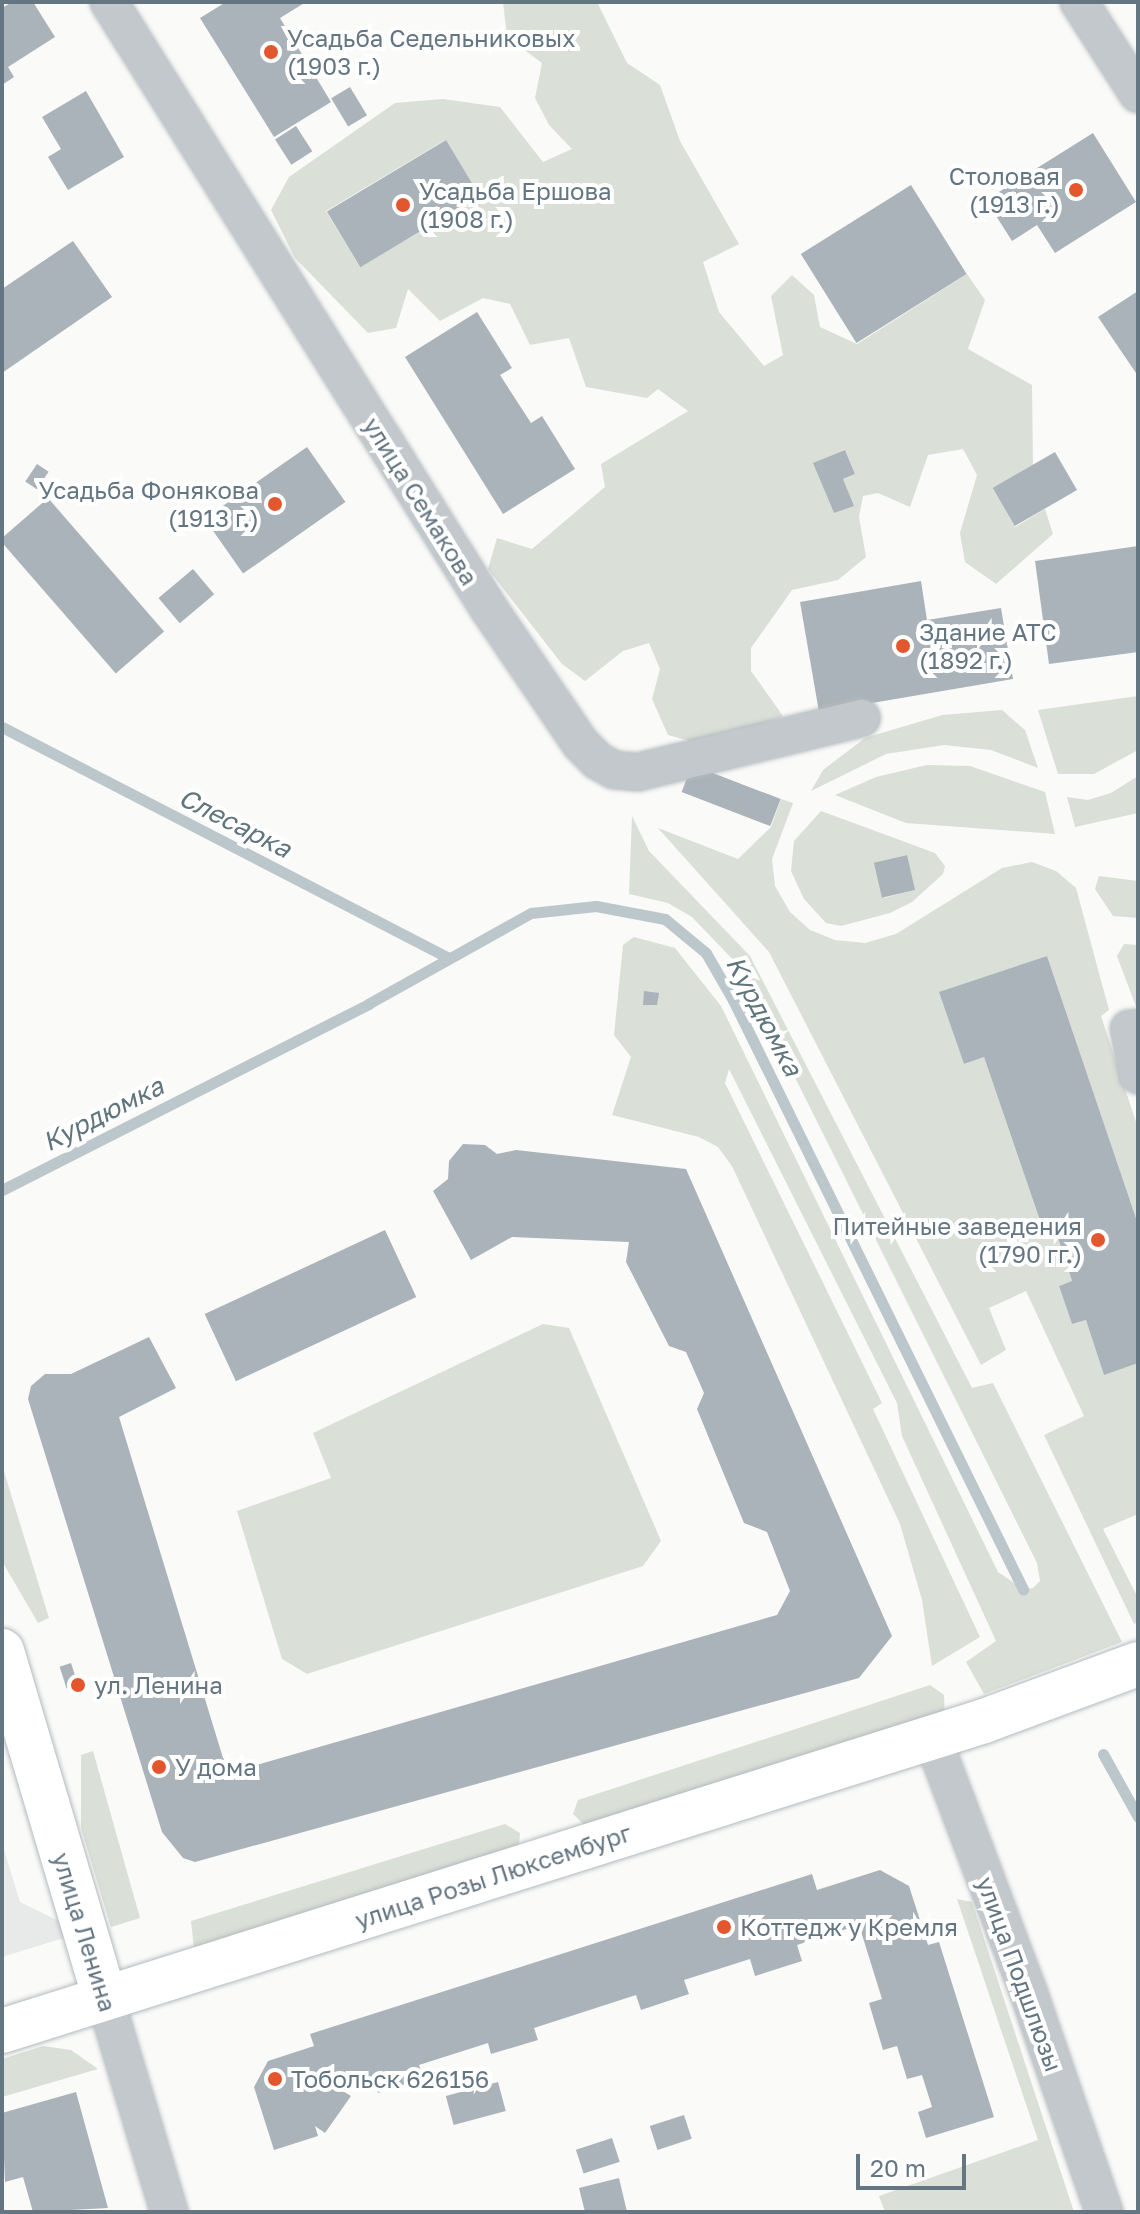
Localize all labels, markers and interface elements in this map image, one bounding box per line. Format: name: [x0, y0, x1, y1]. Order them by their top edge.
place label: Усадьба Седельниковых (1903 г.): [287, 24, 575, 80]
marker: Усадьба Седельниковых (1903 г.): [262, 43, 280, 61]
place label: Столовая (1913 г.): [949, 162, 1060, 218]
place label: Усадьба Ершова (1908 г.): [419, 177, 612, 233]
marker: Столовая (1913 г.): [1067, 181, 1085, 199]
marker: Усадьба Ершова (1908 г.): [394, 196, 412, 214]
street label: улица Семакова: [358, 412, 484, 590]
place label: Усадьба Фонякова (1913 г.): [39, 476, 259, 532]
marker: Усадьба Фонякова (1913 г.): [266, 495, 284, 513]
place label: Здание АТС (1892 г.): [919, 618, 1057, 674]
marker: Здание АТС (1892 г.): [894, 637, 912, 655]
water label: Слесарка: [174, 782, 296, 864]
water label: Курдюмка: [719, 951, 809, 1081]
water label: Курдюмка: [37, 1070, 169, 1158]
place label: Питейные заведения (1790 гг.): [832, 1212, 1082, 1268]
marker: Питейные заведения (1790 гг.): [1089, 1231, 1107, 1249]
place label: ул. Ленина: [94, 1671, 223, 1699]
marker: ул. Ленина: [69, 1676, 87, 1694]
place label: У дома: [175, 1753, 257, 1781]
marker: У дома: [150, 1758, 168, 1776]
street label: улица Розы Люксембург: [351, 1818, 635, 1934]
street label: улица Ленина: [47, 1849, 123, 2015]
street label: улица Подшлюзы: [971, 1873, 1069, 2075]
place label: Коттедж у Кремля: [740, 1913, 958, 1941]
marker: Коттедж у Кремля: [715, 1918, 733, 1936]
place label: Тобольск 626156: [291, 2065, 489, 2093]
marker: Тобольск 626156: [266, 2070, 284, 2088]
scale bar: [860, 2138, 970, 2188]
text: 20 m: [870, 2153, 926, 2182]

